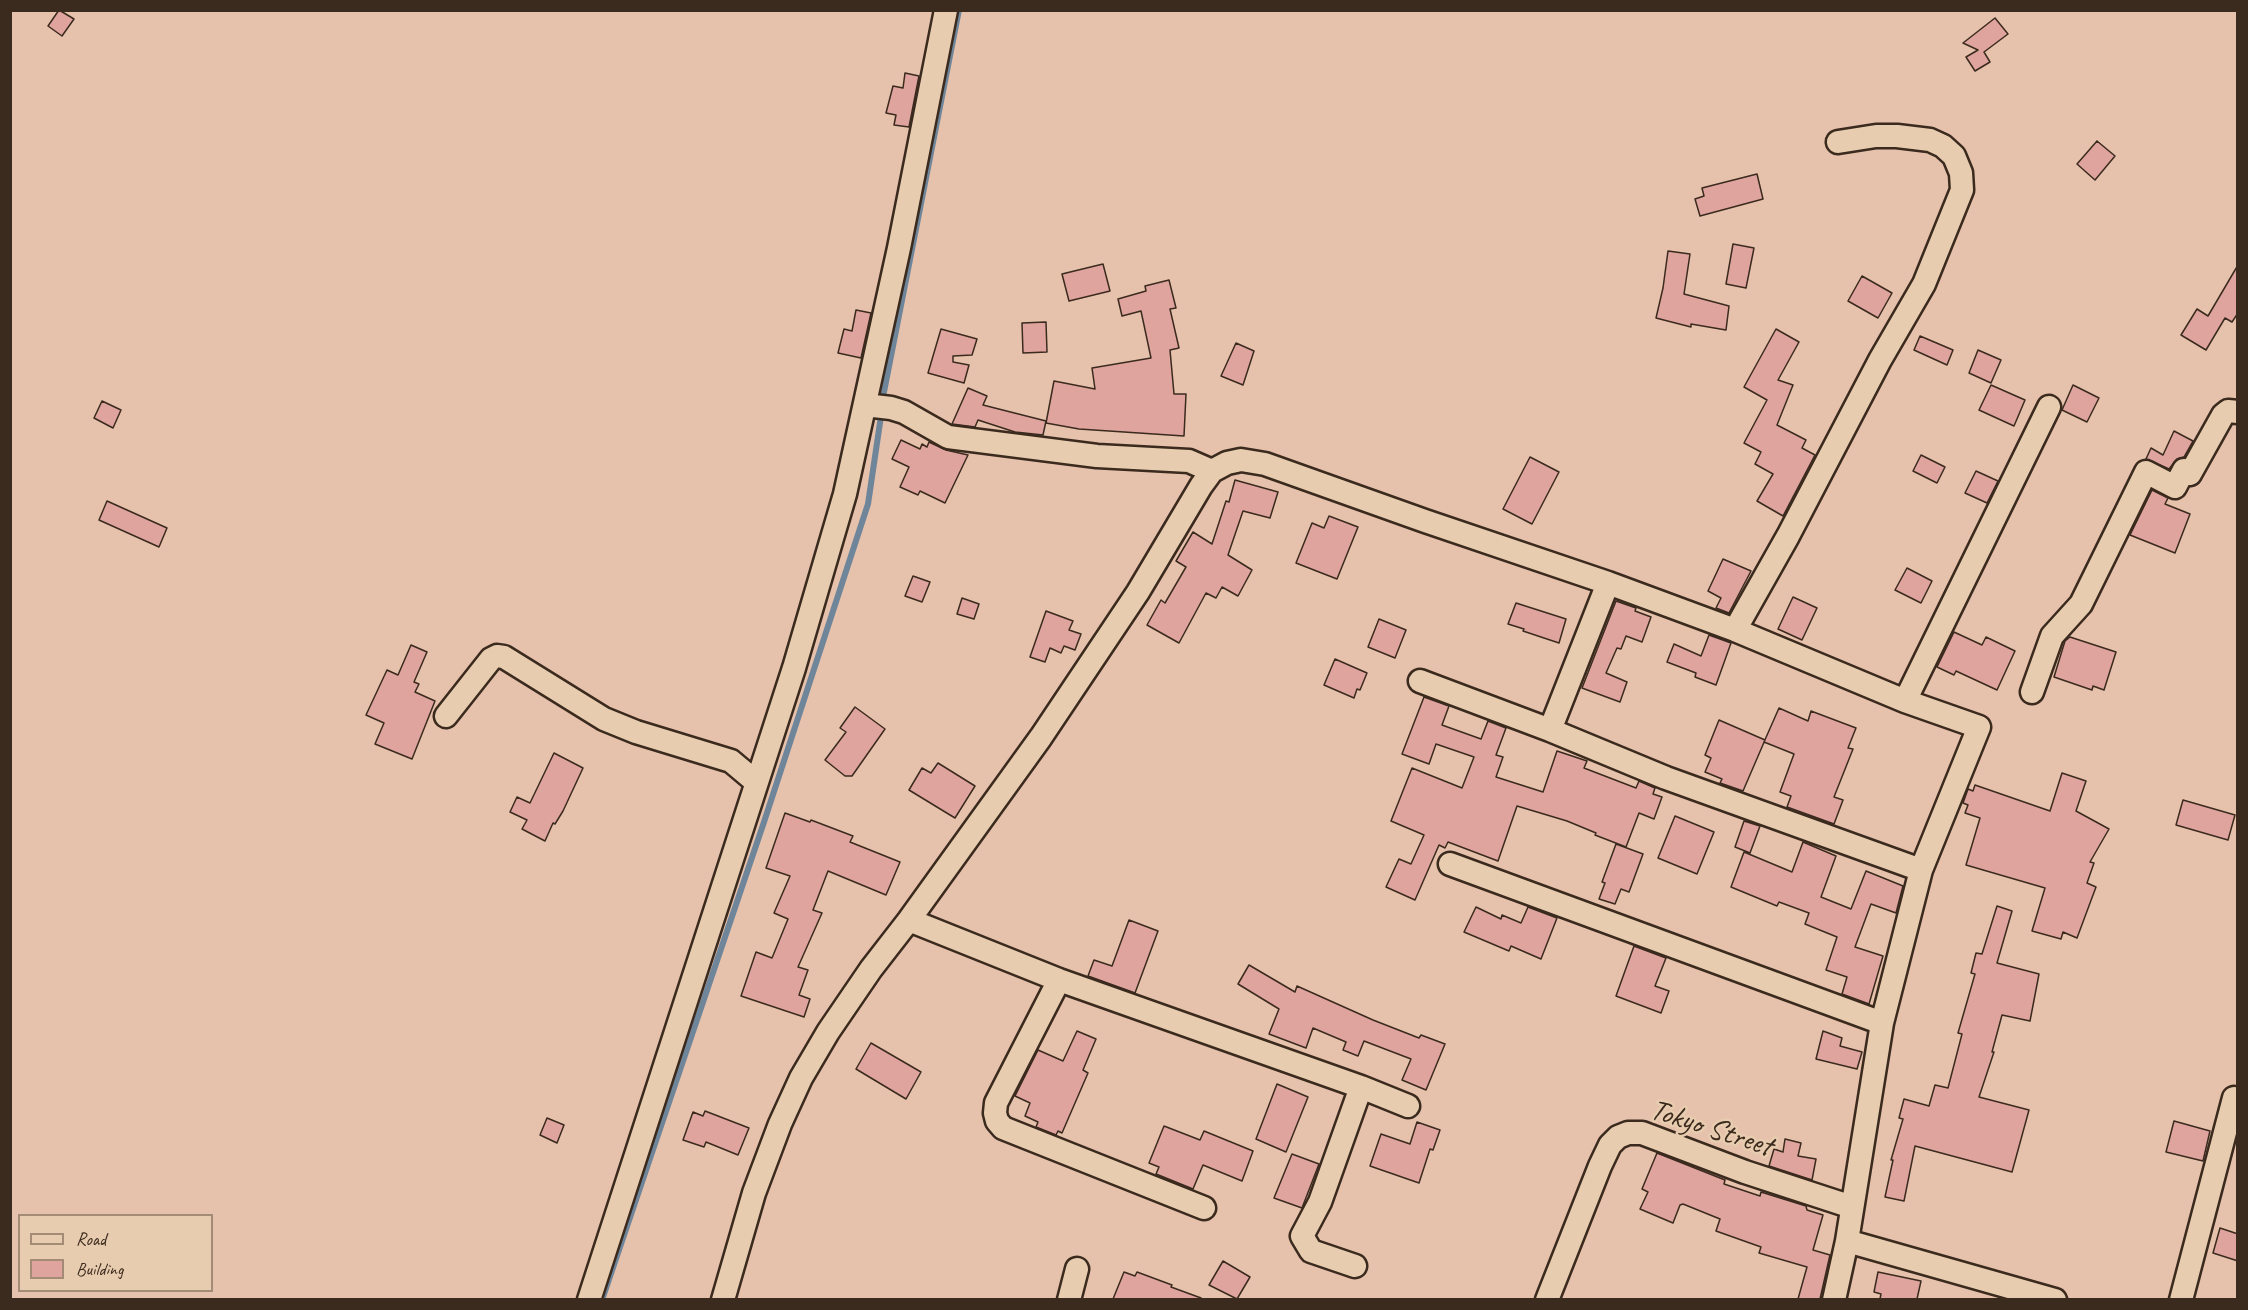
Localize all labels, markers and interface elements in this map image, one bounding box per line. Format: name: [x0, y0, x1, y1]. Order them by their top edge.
street label: Tokyo Street: [1646, 1092, 1776, 1166]
legend: [18, 1214, 213, 1292]
text: Road: [76, 1228, 106, 1250]
text: Building: [76, 1258, 123, 1280]

